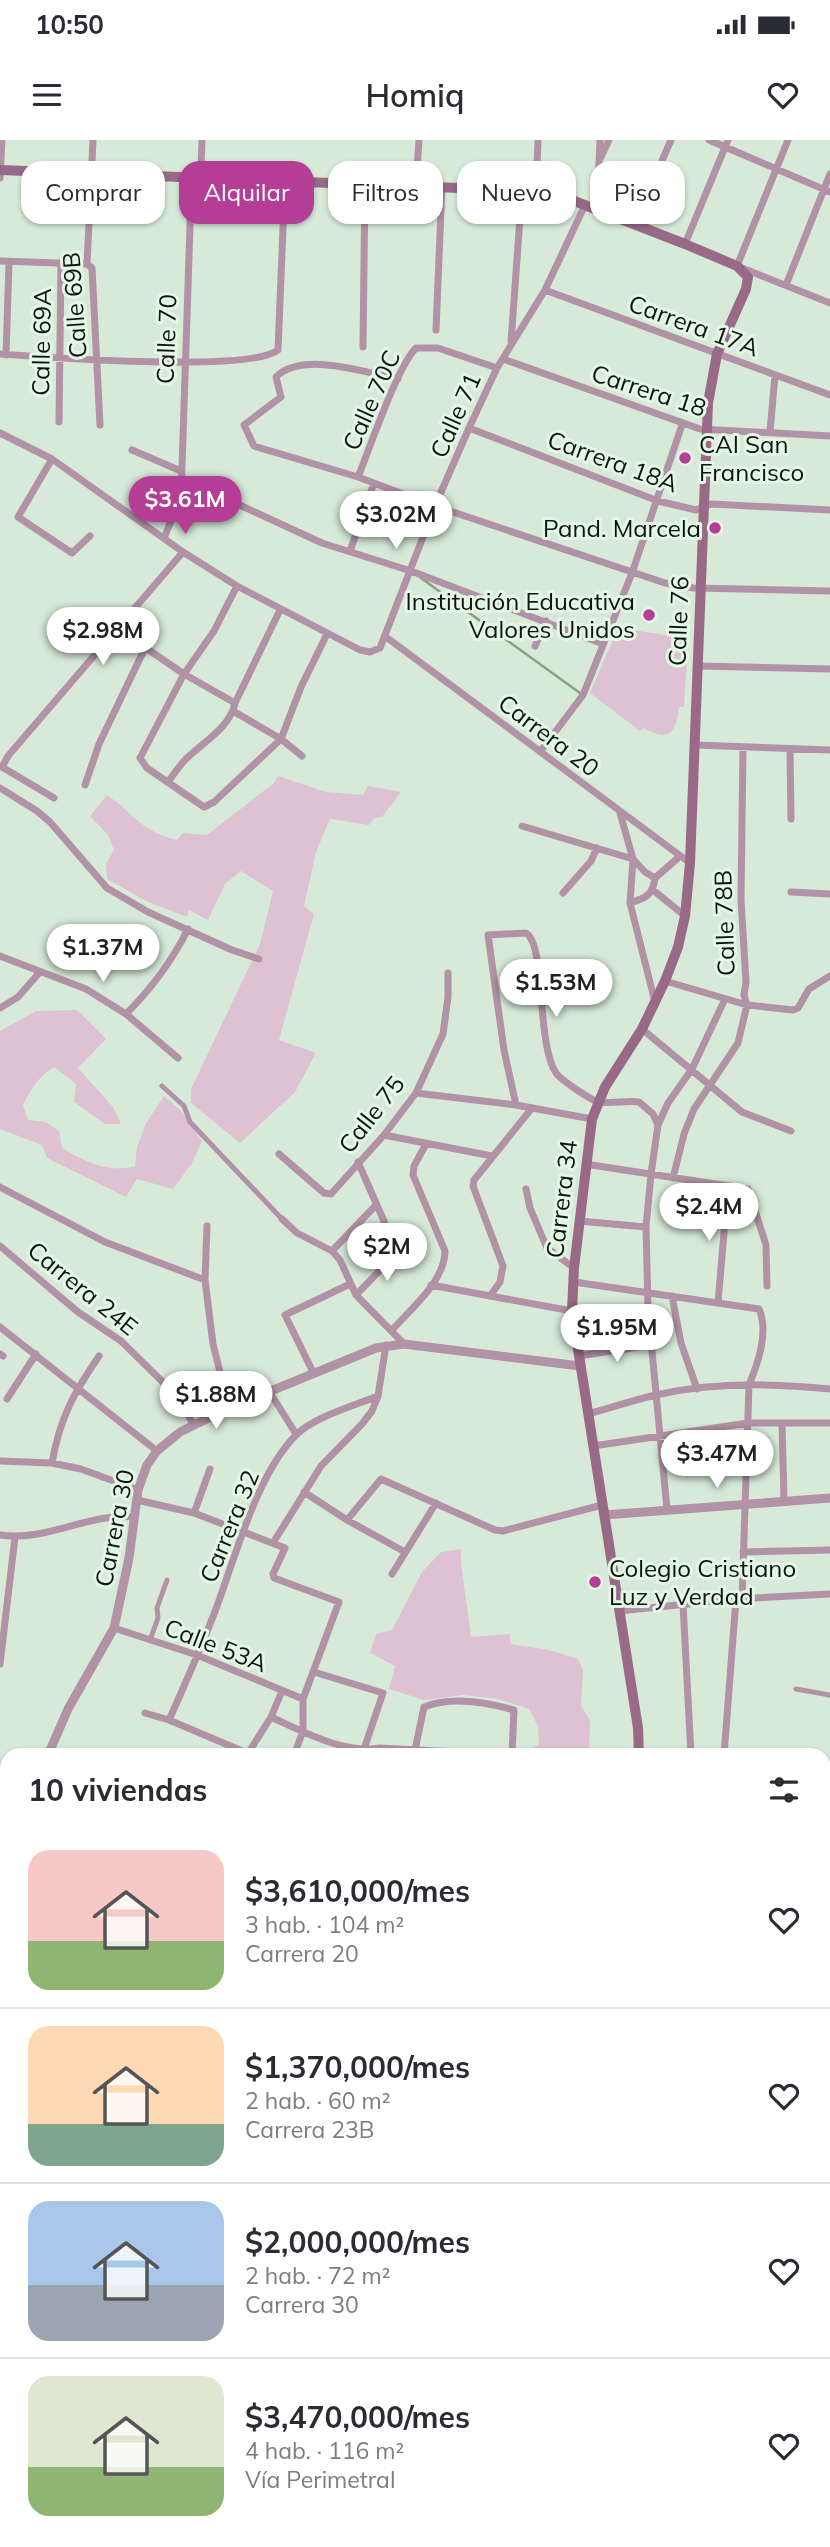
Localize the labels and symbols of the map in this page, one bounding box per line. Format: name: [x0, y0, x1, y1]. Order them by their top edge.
street label: Calle 69B: [55, 251, 93, 359]
street label: Calle 69A: [25, 288, 57, 396]
street label: Carrera 17A: [625, 288, 764, 363]
street label: Calle 70: [149, 294, 183, 384]
street label: Calle 70C: [336, 345, 406, 455]
street label: Carrera 18: [588, 357, 710, 423]
street label: Calle 71: [423, 368, 487, 462]
street label: Carrera 18A: [544, 424, 683, 499]
place label: CAI San Francisco: [699, 429, 804, 487]
marker: CAI San Francisco: [677, 450, 693, 466]
pin: $3.61M: [128, 476, 242, 536]
pin: $3.02M: [339, 492, 453, 551]
place label: Pand. Marcela: [543, 513, 701, 543]
marker: Pand. Marcela: [707, 520, 723, 536]
street label: Calle 76: [661, 576, 695, 666]
place label: Institución Educativa Valores Unidos: [405, 586, 635, 644]
marker: Institución Educativa Valores Unidos: [641, 607, 657, 623]
pin: $2.98M: [46, 608, 160, 667]
street label: Carrera 20: [493, 687, 605, 783]
street label: Calle 78B: [707, 869, 741, 977]
pin: $1.37M: [46, 924, 160, 984]
pin: $1.53M: [499, 960, 613, 1019]
street label: Calle 75: [331, 1069, 411, 1159]
street label: Carrera 34: [539, 1138, 583, 1260]
pin: $2.4M: [660, 1184, 758, 1243]
pin: $2M: [353, 1224, 421, 1283]
street label: Carrera 24E: [22, 1235, 144, 1341]
pin: $1.95M: [560, 1304, 674, 1364]
pin: $1.88M: [159, 1372, 273, 1431]
pin: $3.47M: [660, 1430, 774, 1490]
street label: Carrera 32: [193, 1465, 265, 1587]
street label: Carrera 30: [88, 1467, 140, 1589]
place label: Colegio Cristiano Luz y Verdad: [609, 1553, 796, 1611]
marker: Colegio Cristiano Luz y Verdad: [587, 1574, 603, 1590]
street label: Calle 53A: [160, 1612, 272, 1678]

